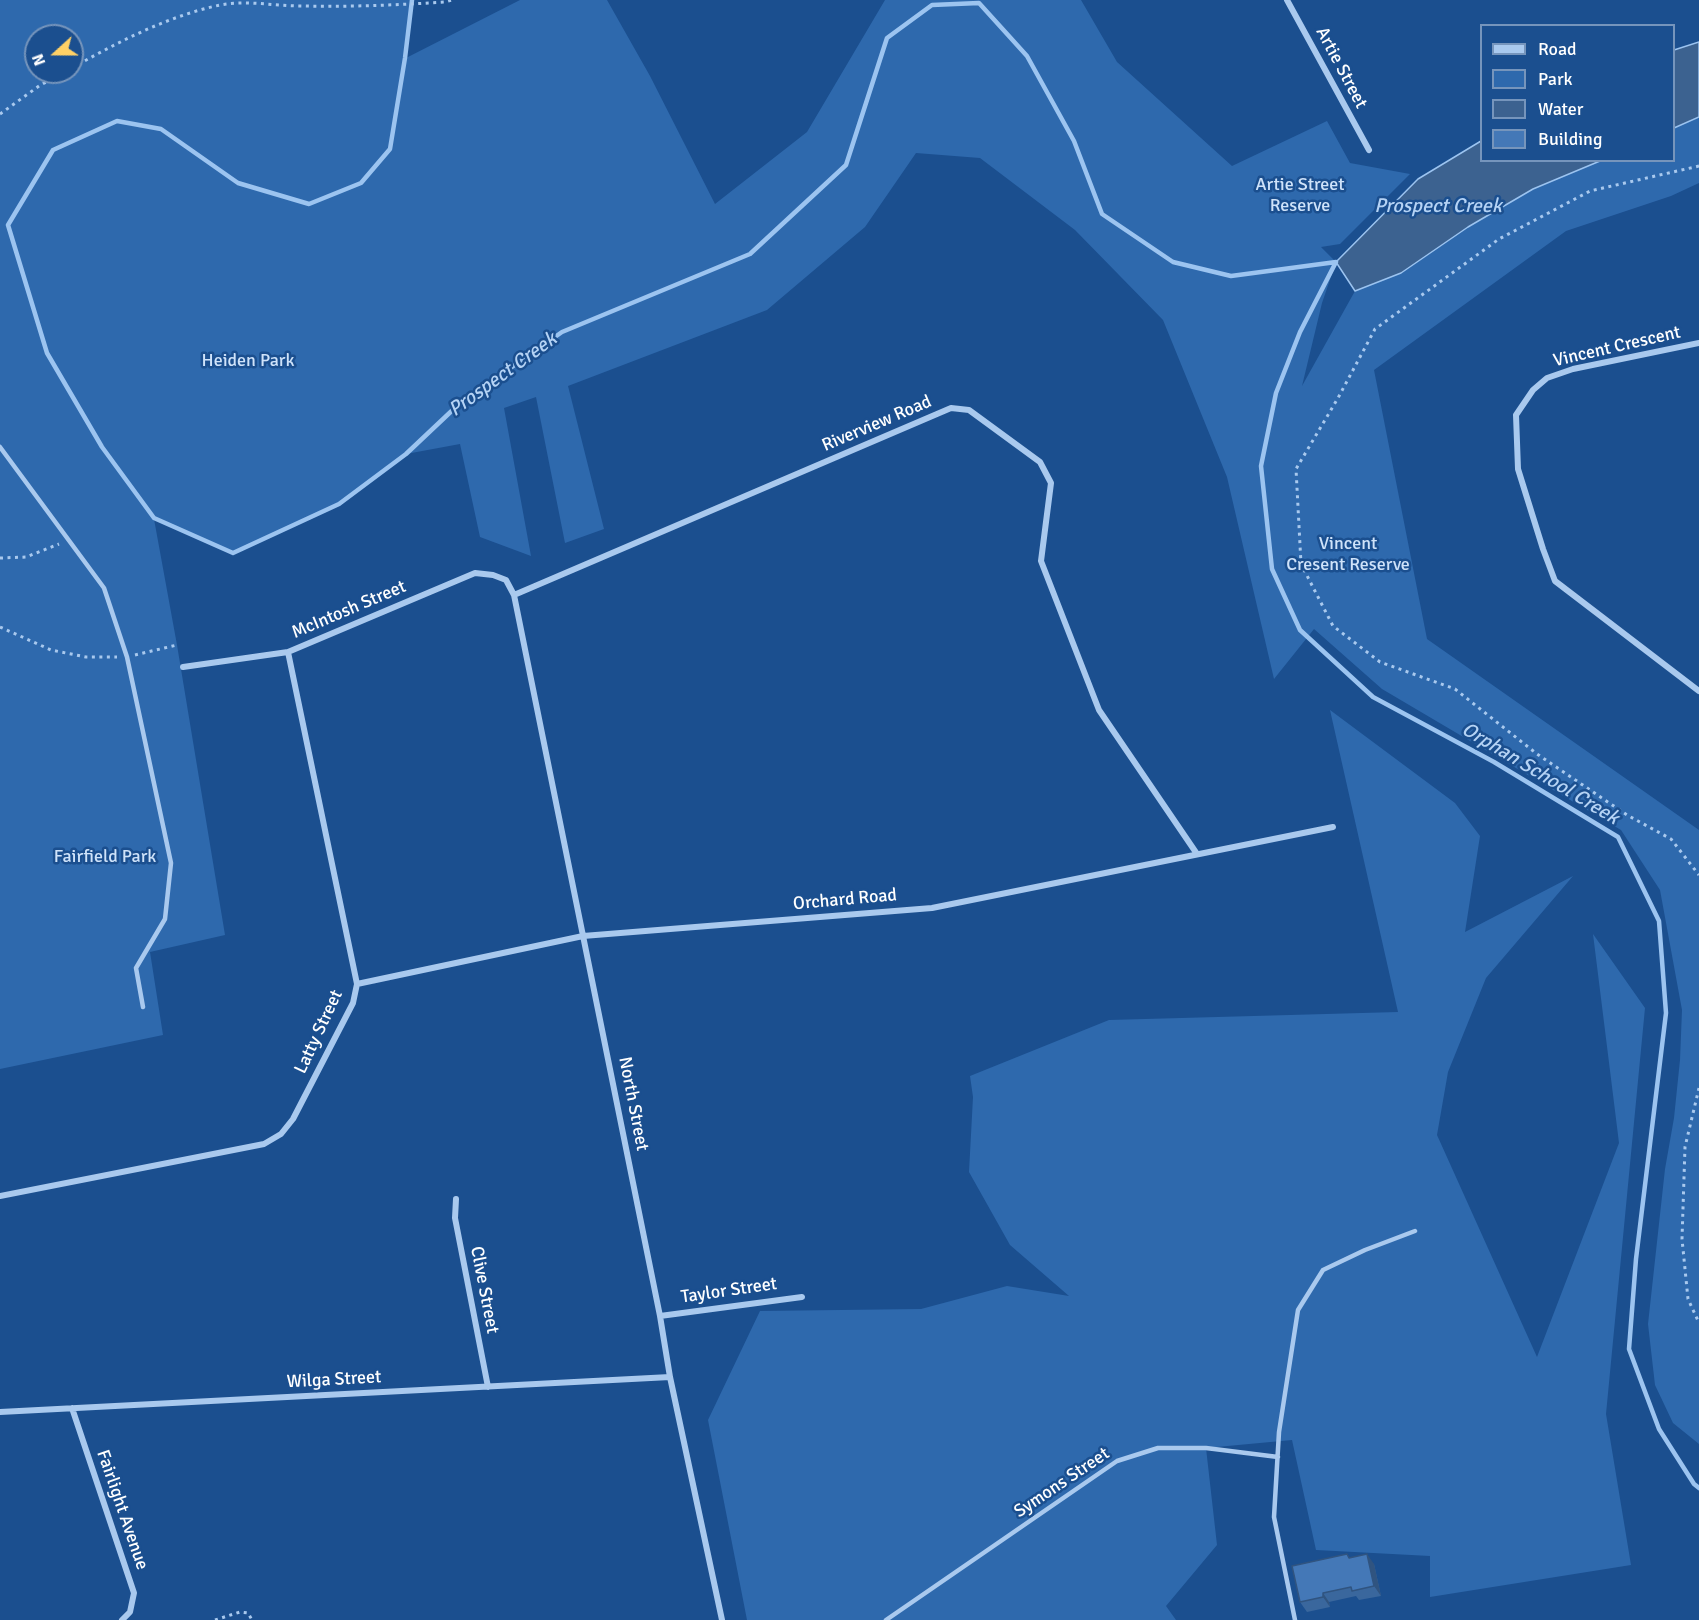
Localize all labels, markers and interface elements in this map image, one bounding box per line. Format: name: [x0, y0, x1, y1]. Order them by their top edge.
north arrow: [24, 24, 84, 84]
street label: Artie Street: [1311, 24, 1371, 112]
legend: [1480, 24, 1675, 162]
text: Road: [1538, 38, 1577, 60]
text: N: [28, 51, 50, 69]
text: Park: [1538, 68, 1573, 90]
text: Water: [1538, 98, 1583, 120]
text: Building: [1538, 128, 1602, 150]
park label: Artie Street Reserve: [1255, 174, 1345, 216]
water label: Prospect Creek: [1374, 195, 1502, 219]
street label: Vincent Crescent: [1551, 322, 1683, 372]
water label: Prospect Creek: [444, 328, 562, 422]
park label: Heiden Park: [202, 350, 294, 372]
street label: Riverview Road: [819, 391, 935, 457]
park label: Vincent Cresent Reserve: [1286, 533, 1410, 576]
street label: McIntosh Street: [289, 576, 409, 644]
water label: Orphan School Creek: [1457, 718, 1623, 830]
park label: Fairfield Park: [54, 846, 156, 868]
street label: Orchard Road: [792, 885, 898, 915]
street label: Latty Street: [290, 987, 348, 1077]
street label: North Street: [613, 1055, 653, 1153]
street label: Clive Street: [465, 1244, 503, 1336]
street label: Taylor Street: [680, 1274, 778, 1308]
street label: Wilga Street: [286, 1367, 382, 1393]
street label: Symons Street: [1010, 1443, 1114, 1523]
street label: Fairlight Avenue: [91, 1447, 153, 1573]

